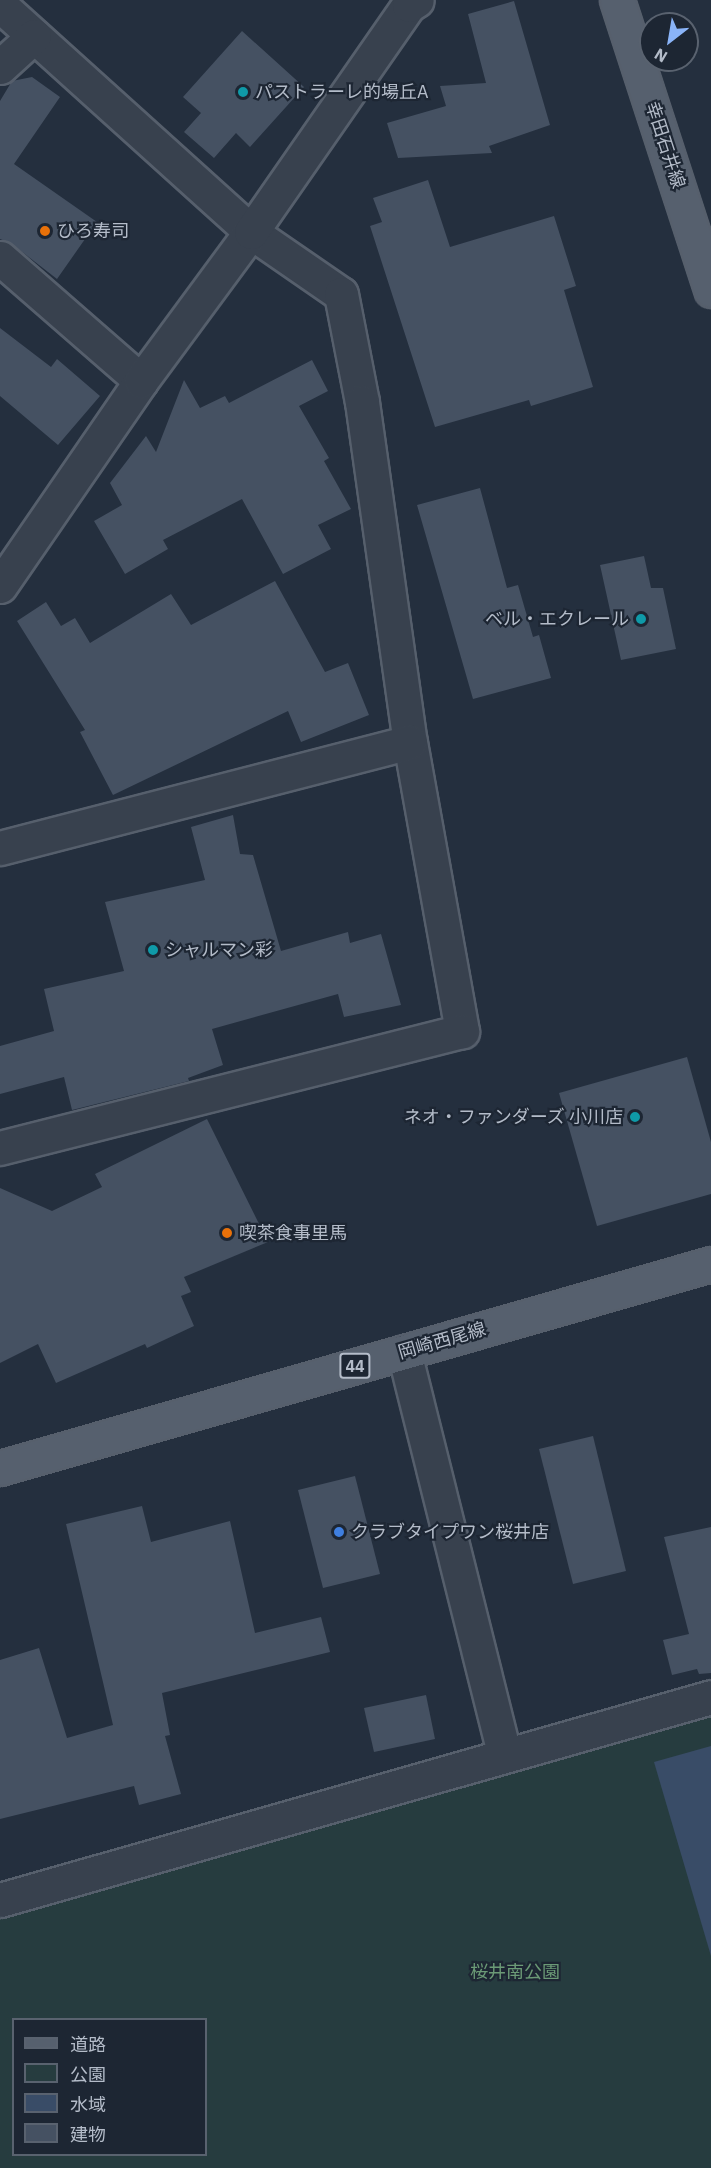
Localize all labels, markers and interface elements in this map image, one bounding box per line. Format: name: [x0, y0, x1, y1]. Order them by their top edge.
north arrow: [639, 12, 699, 72]
text: N: [651, 44, 671, 67]
place label: パストラーレ的場丘A: [255, 81, 429, 103]
marker: パストラーレ的場丘A: [236, 85, 250, 99]
street label: 幸田石井線: [641, 99, 689, 191]
place label: ひろ寿司: [57, 220, 129, 242]
marker: ひろ寿司: [38, 224, 52, 238]
place label: ベル・エクレール: [485, 608, 629, 630]
marker: ベル・エクレール: [634, 612, 648, 626]
place label: シャルマン彩: [165, 939, 273, 961]
marker: シャルマン彩: [146, 943, 160, 957]
place label: ネオ・ファンダーズ 小川店: [403, 1106, 623, 1128]
marker: ネオ・ファンダーズ 小川店: [628, 1110, 642, 1124]
place label: 喫茶食事里馬: [239, 1222, 347, 1244]
marker: 喫茶食事里馬: [220, 1226, 234, 1240]
street label: 岡崎西尾線: [396, 1318, 488, 1364]
road number: 44: [338, 1353, 372, 1379]
place label: クラブタイプワン桜井店: [351, 1521, 549, 1543]
marker: クラブタイプワン桜井店: [332, 1525, 346, 1539]
park label: 桜井南公園: [470, 1961, 560, 1983]
legend: [12, 2018, 207, 2156]
text: 道路: [70, 2033, 106, 2056]
text: 公園: [70, 2063, 106, 2086]
text: 水域: [70, 2093, 106, 2116]
text: 建物: [70, 2123, 106, 2146]

